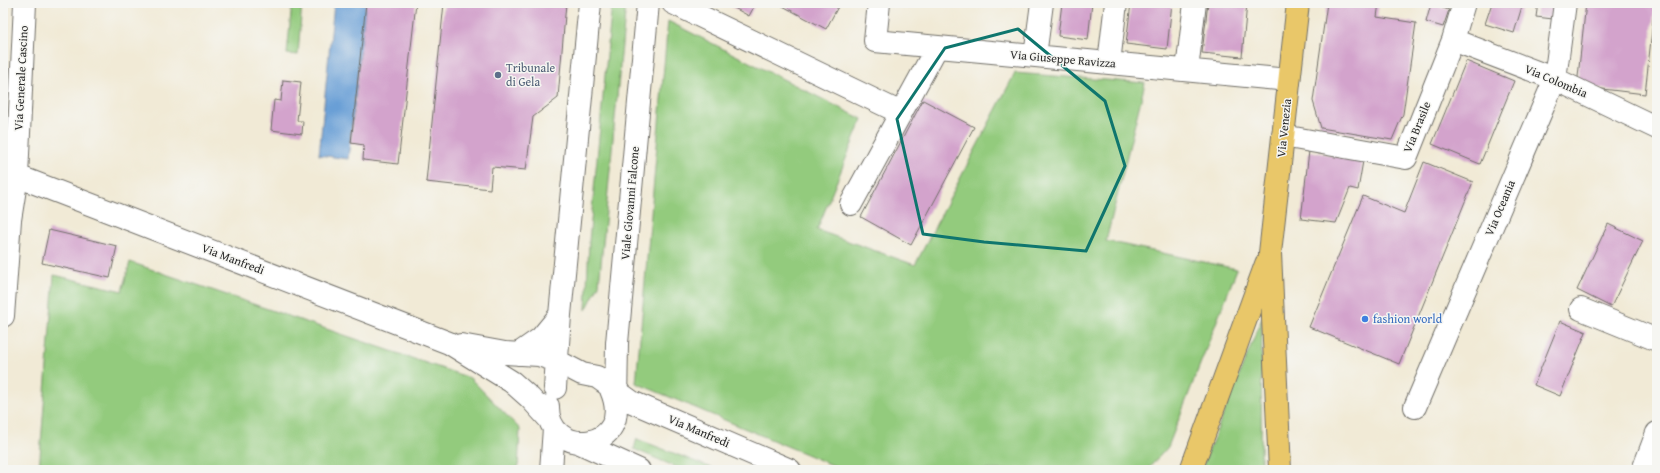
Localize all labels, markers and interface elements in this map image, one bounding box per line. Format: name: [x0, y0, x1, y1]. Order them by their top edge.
street label: Via Generale Cascino: [9, 25, 32, 131]
street label: Via Giuseppe Ravizza: [1009, 45, 1117, 72]
place label: Tribunale di Gela: [506, 59, 556, 90]
street label: Via Colombia: [1522, 60, 1591, 102]
marker: Tribunale di Gela: [493, 70, 503, 80]
street label: Via Venezia: [1272, 97, 1295, 158]
street label: Via Brasile: [1399, 98, 1435, 155]
street label: Viale Giovanni Falcone: [616, 145, 643, 260]
street label: Via Oceania: [1480, 177, 1519, 238]
street label: Via Manfredi: [199, 239, 268, 278]
place label: fashion world: [1373, 310, 1443, 327]
marker: fashion world: [1360, 314, 1370, 324]
street label: Via Manfredi: [666, 410, 733, 451]

